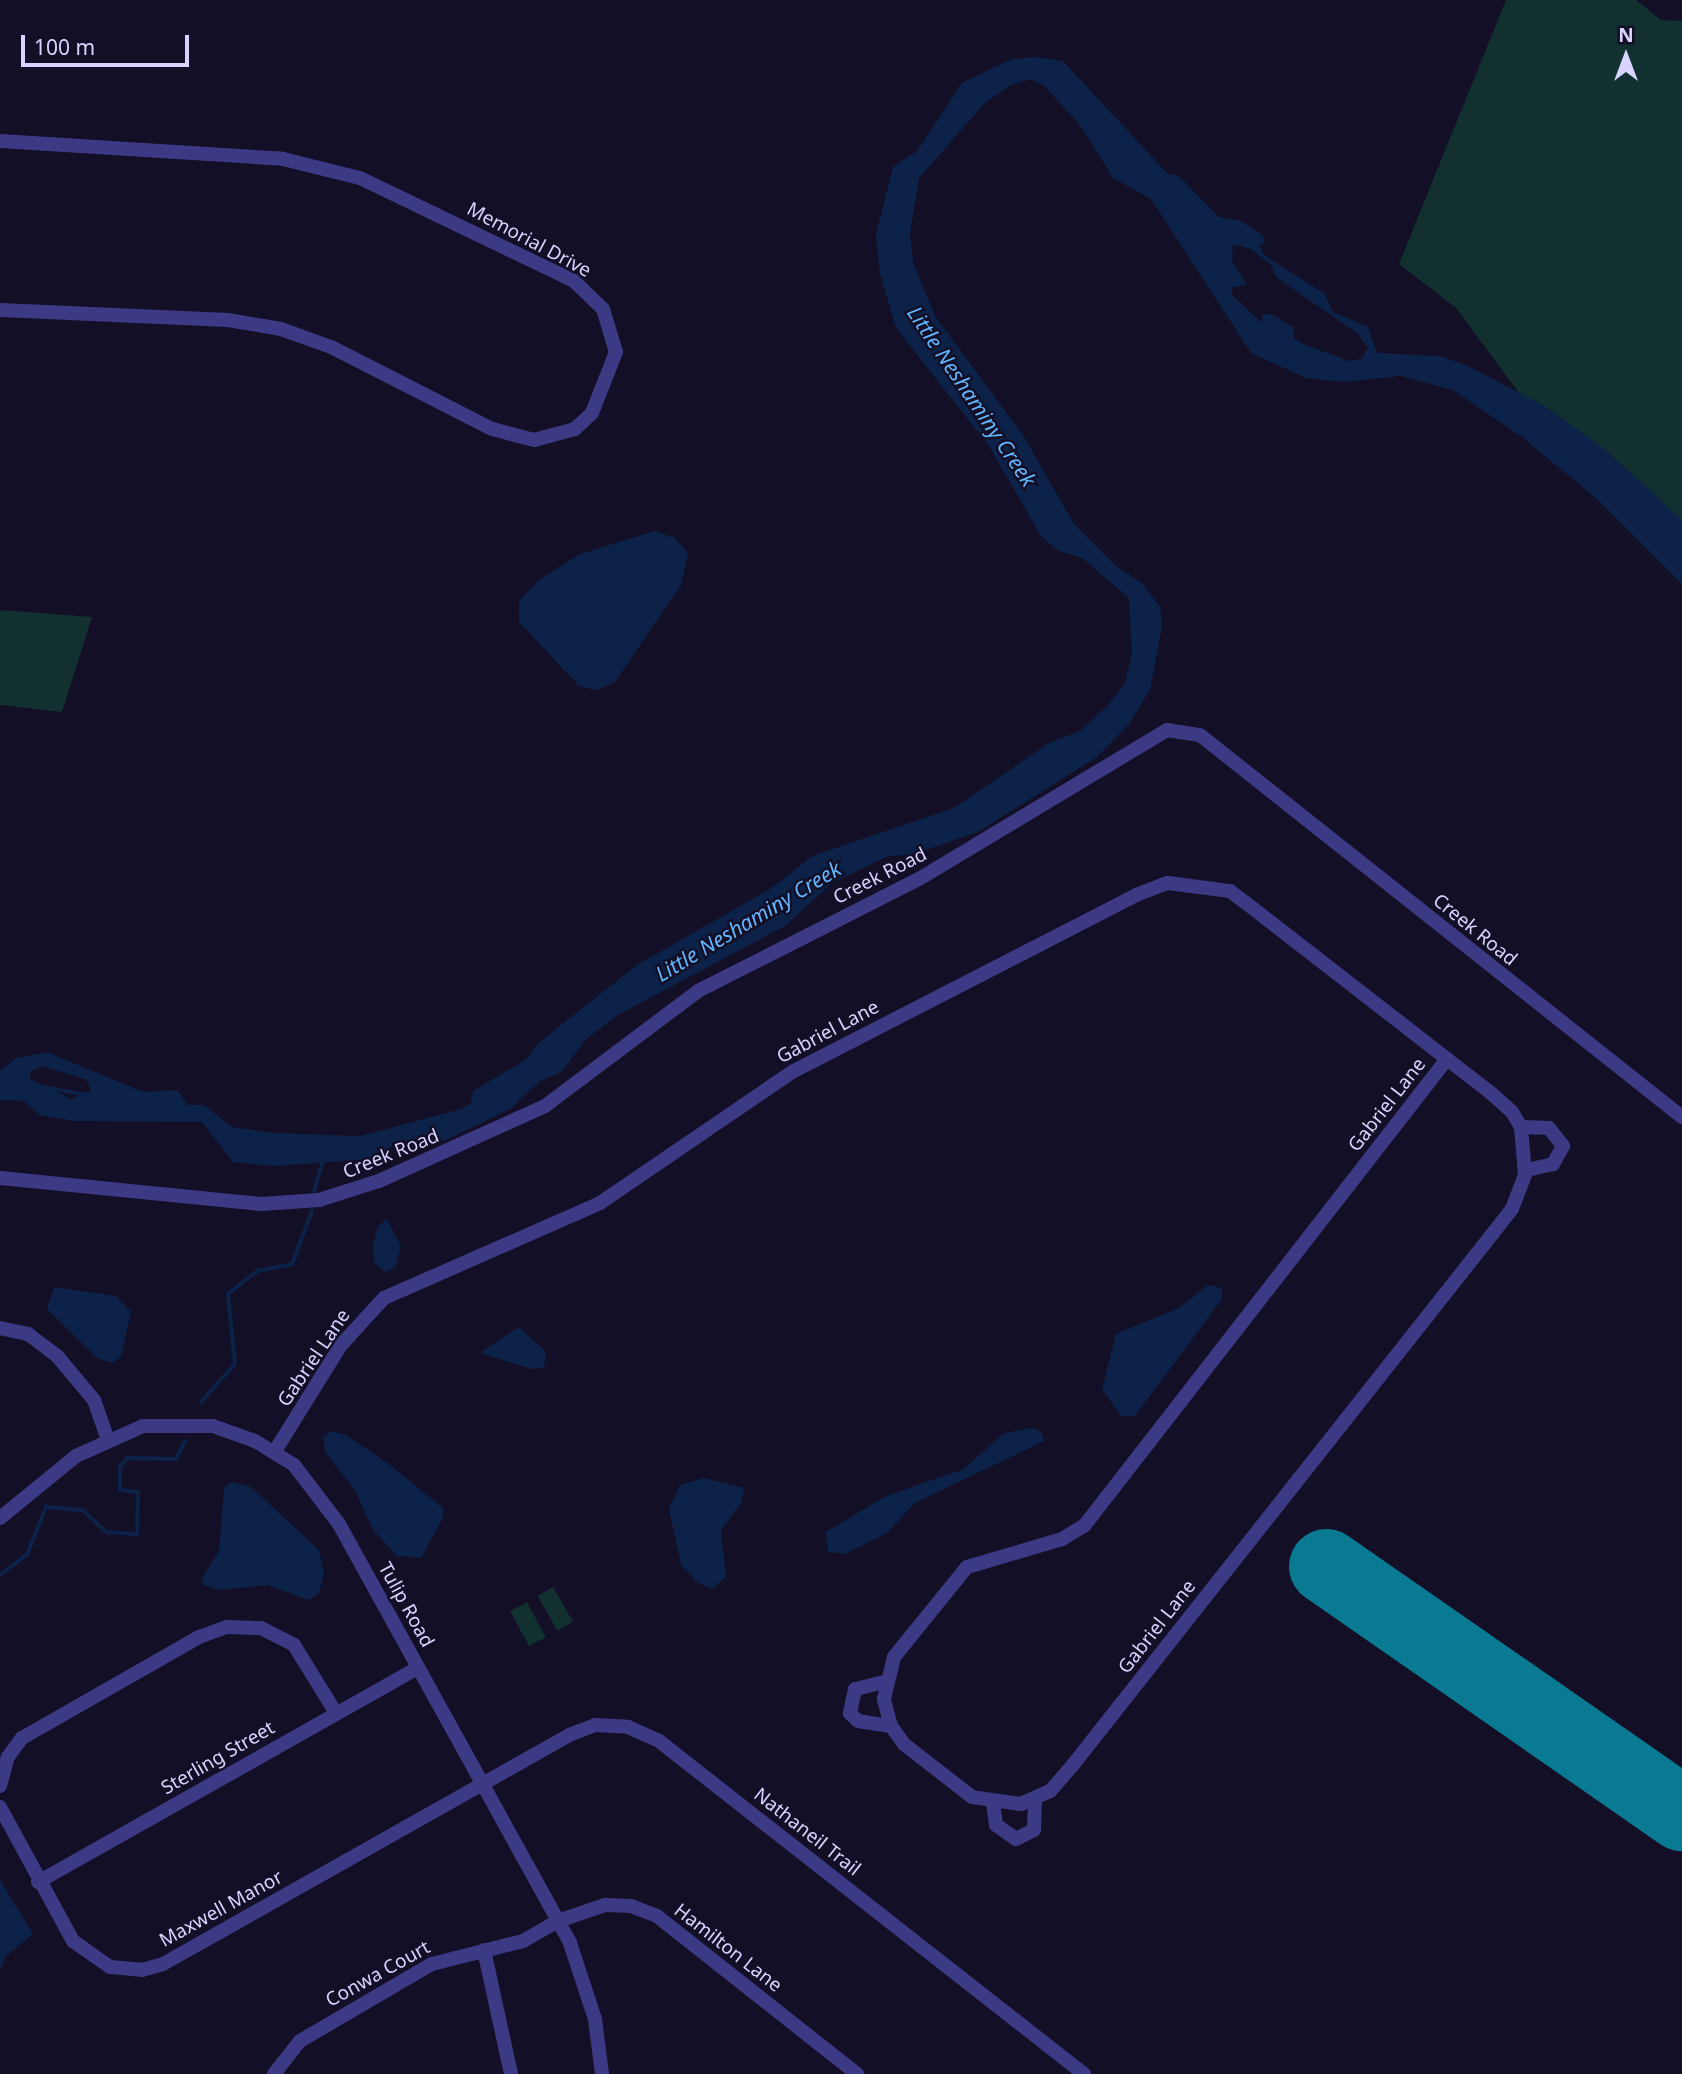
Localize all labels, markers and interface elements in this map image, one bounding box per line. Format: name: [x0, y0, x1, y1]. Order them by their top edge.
scale bar: [24, 21, 192, 65]
north arrow: [1591, 21, 1661, 91]
text: N: [1618, 22, 1634, 48]
text: 100 m: [34, 33, 95, 61]
street label: Memorial Drive: [463, 198, 595, 282]
water label: Little Neshaminy Creek: [902, 301, 1042, 491]
street label: Creek Road: [830, 843, 930, 909]
water label: Little Neshaminy Creek: [651, 856, 845, 986]
street label: Creek Road: [1428, 889, 1522, 971]
street label: Gabriel Lane: [773, 996, 883, 1068]
street label: Gabriel Lane: [1343, 1054, 1431, 1156]
street label: Creek Road: [340, 1124, 442, 1184]
street label: Gabriel Lane: [273, 1305, 355, 1411]
street label: Tulip Road: [373, 1559, 439, 1651]
street label: Gabriel Lane: [1113, 1576, 1201, 1678]
street label: Sterling Street: [157, 1716, 279, 1800]
street label: Nathaneil Trail: [749, 1783, 865, 1881]
street label: Maxwell Manor: [155, 1866, 287, 1952]
street label: Hamilton Lane: [670, 1899, 786, 1997]
street label: Conwa Court: [322, 1936, 434, 2012]

